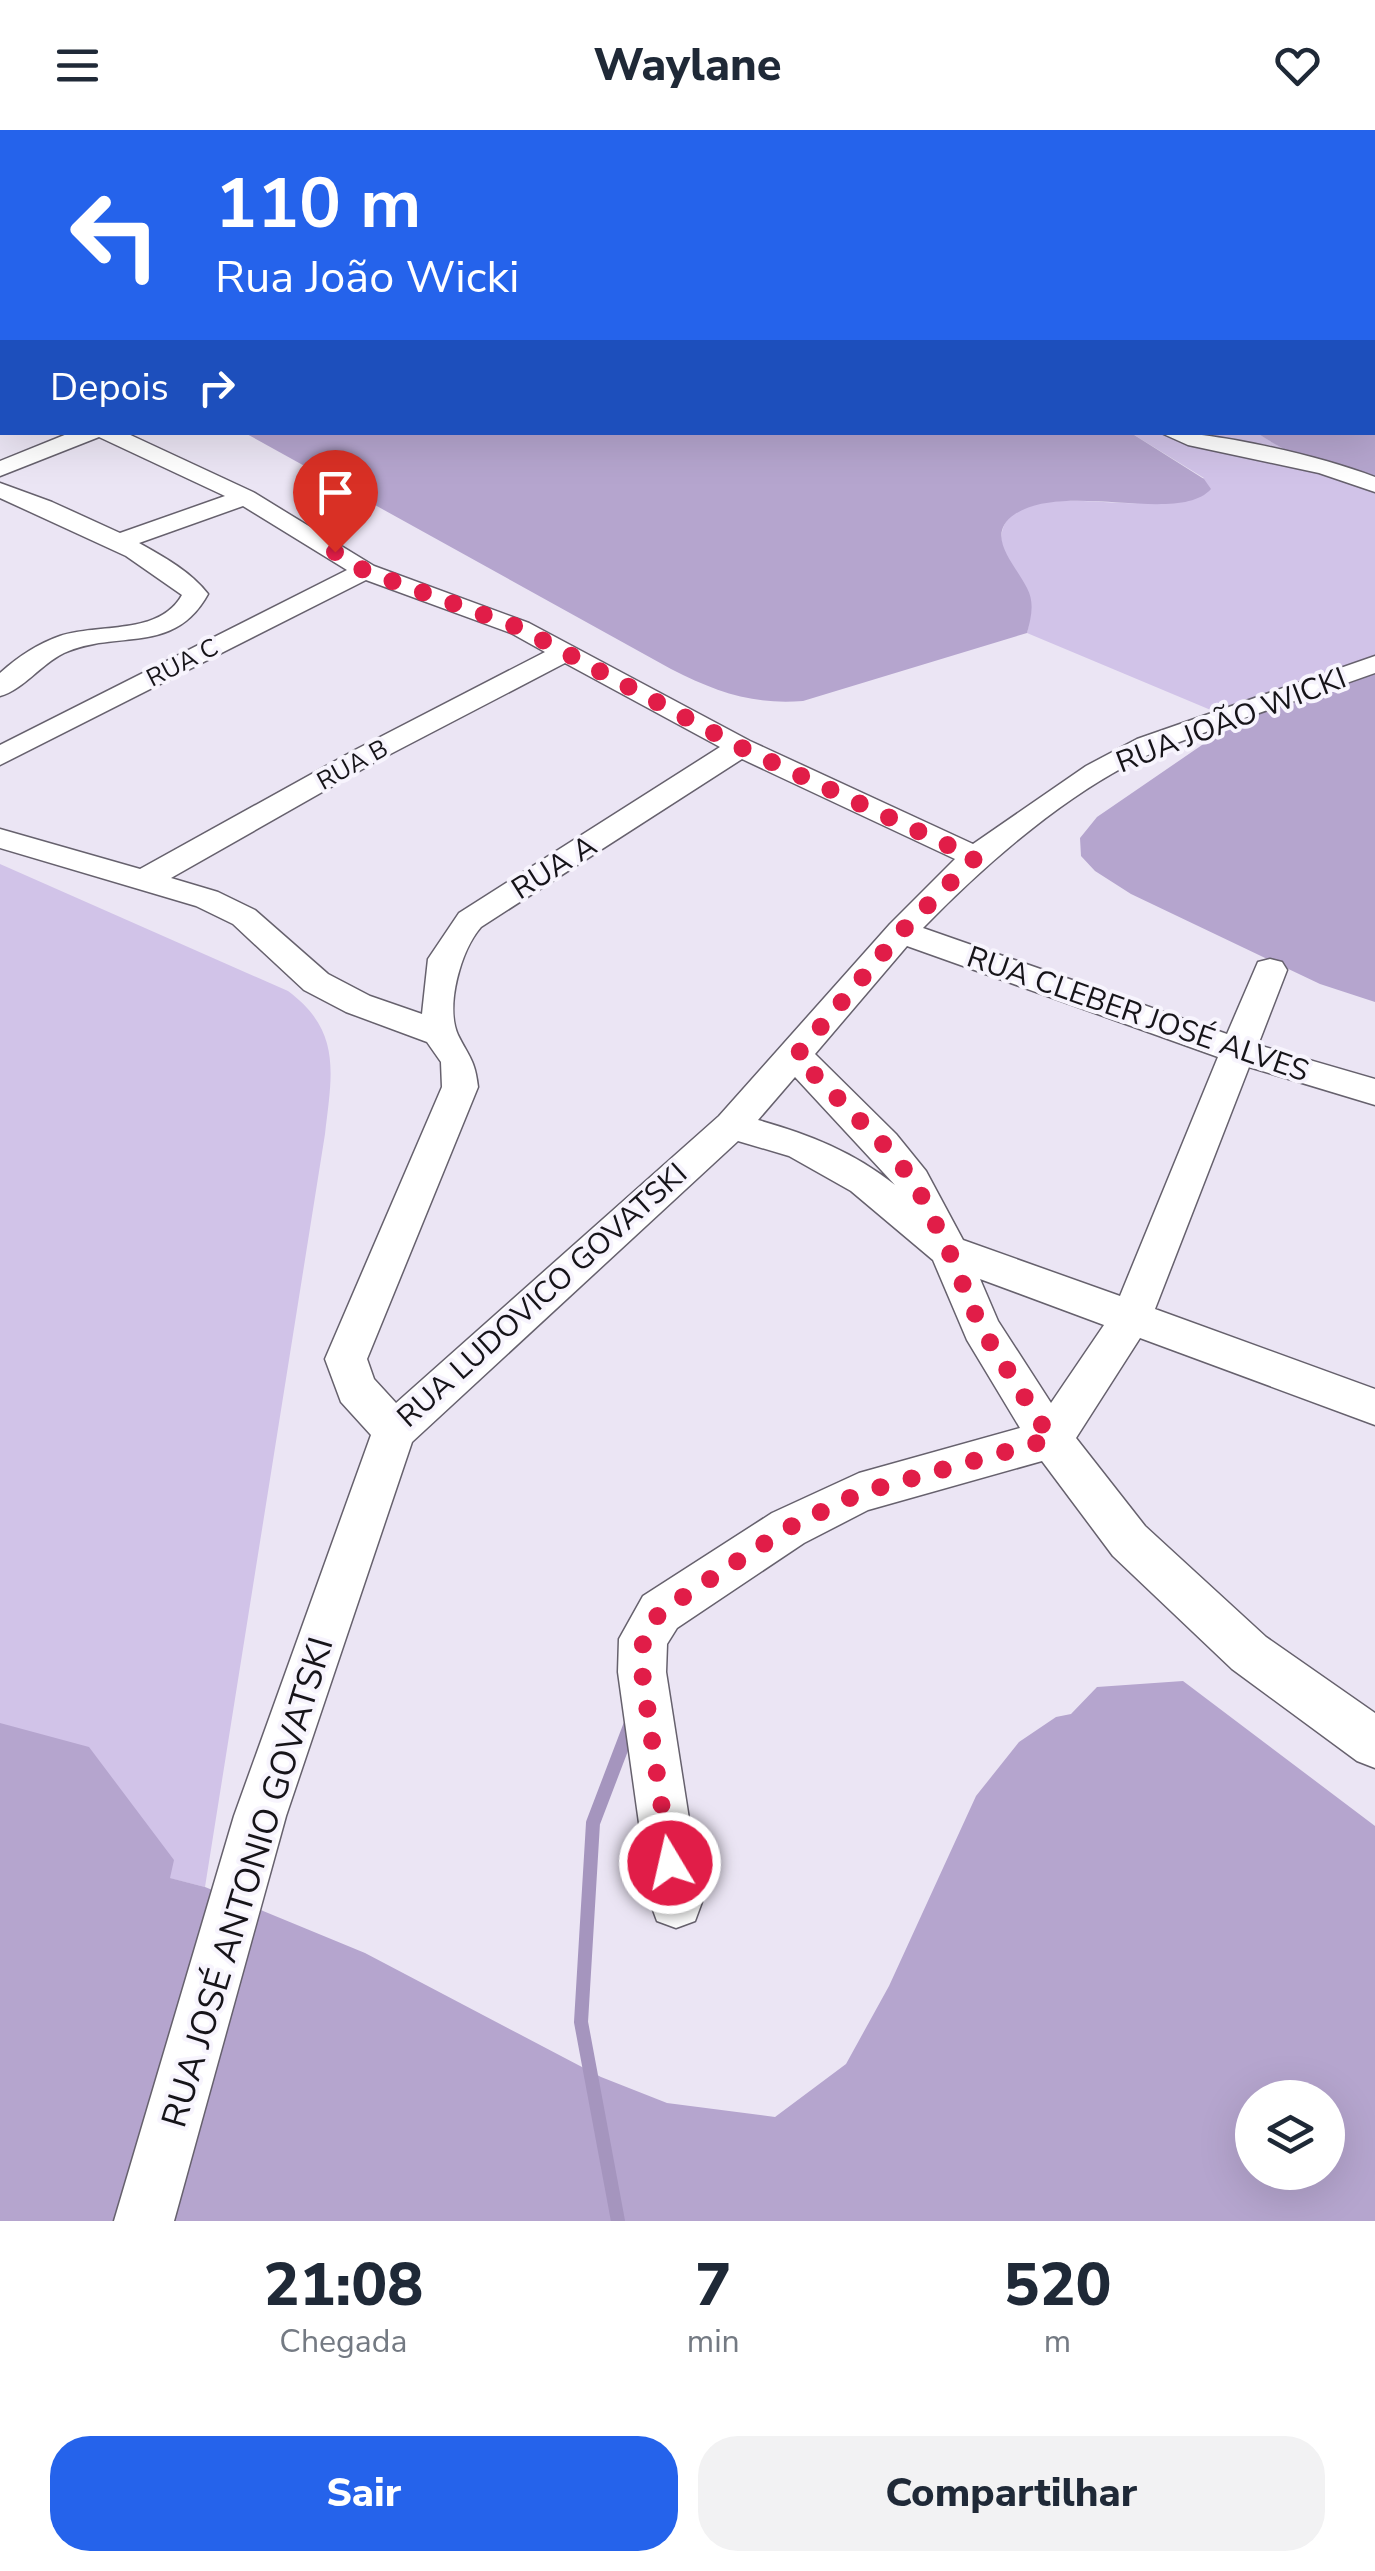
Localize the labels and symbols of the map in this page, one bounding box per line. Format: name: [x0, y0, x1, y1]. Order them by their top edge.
pin: [293, 450, 378, 553]
street label: RUA C: [141, 630, 224, 695]
street label: RUA JOÃO WICKI: [1110, 658, 1352, 783]
street label: RUA B: [311, 731, 394, 798]
street label: RUA A: [504, 825, 605, 910]
street label: RUA CLEBER JOSÉ ALVES: [962, 937, 1314, 1092]
street label: RUA LUDOVICO GOVATSKI: [388, 1154, 696, 1437]
street label: RUA JOSÉ ANTONIO GOVATSKI: [150, 1631, 345, 2133]
position arrow: [618, 1811, 722, 1915]

